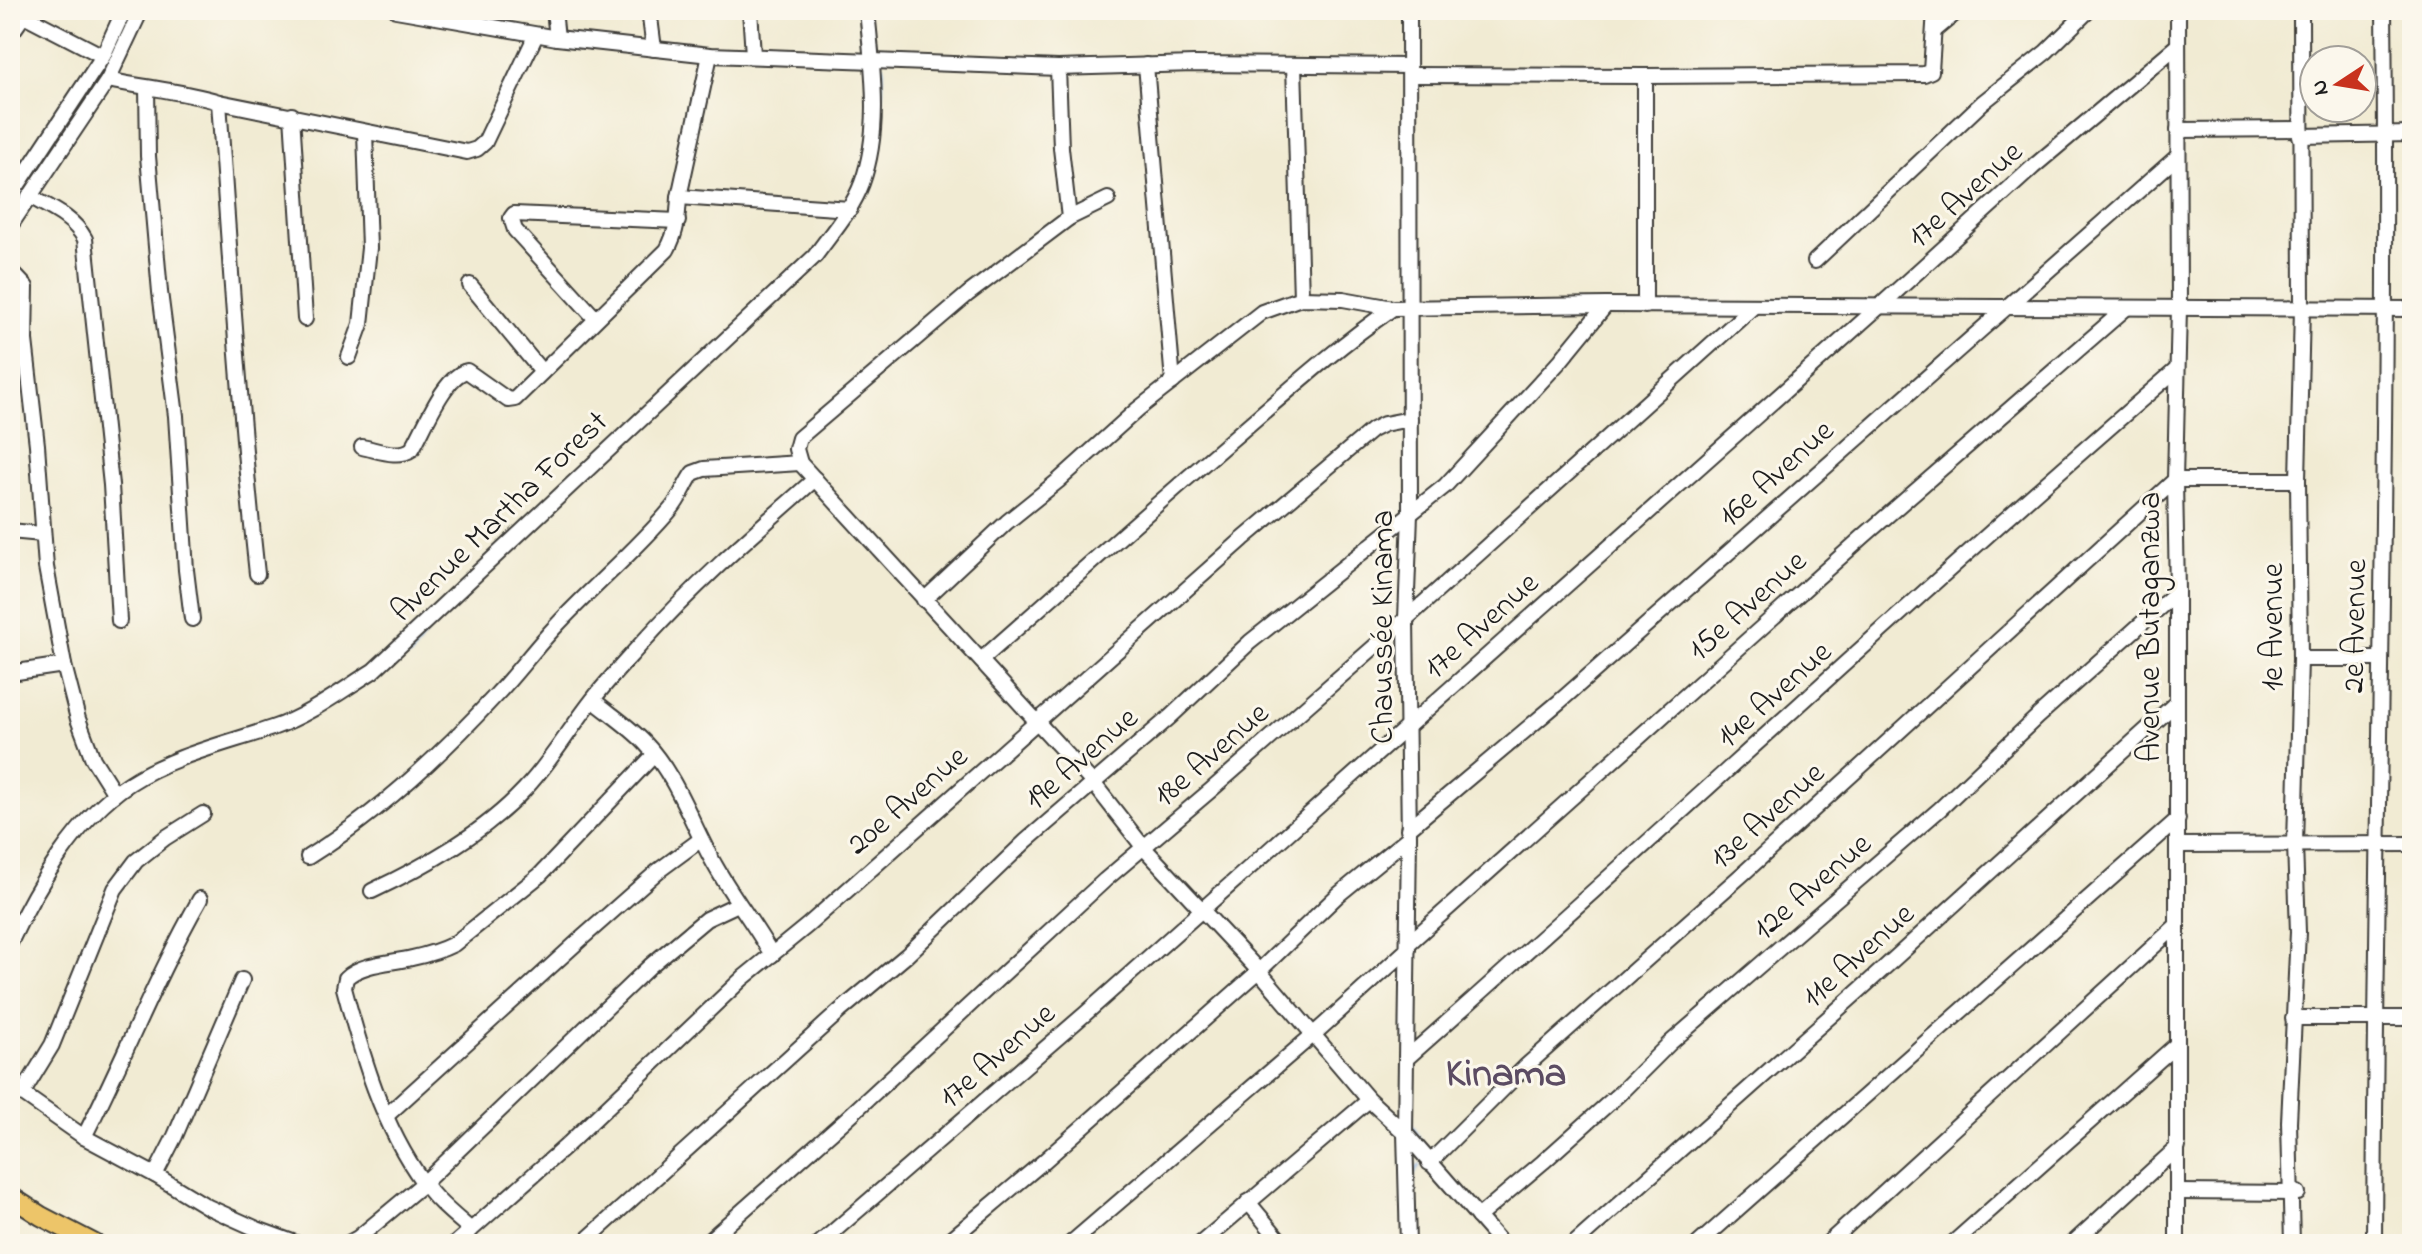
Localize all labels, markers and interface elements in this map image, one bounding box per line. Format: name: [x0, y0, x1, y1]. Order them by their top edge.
north arrow: [2298, 44, 2378, 124]
text: N: [2304, 77, 2339, 98]
street label: 17e Avenue: [1898, 130, 2035, 260]
street label: Avenue Martha Forest: [381, 401, 620, 634]
street label: 16e Avenue: [1709, 409, 1846, 540]
street label: Avenue Butaganzwa: [2128, 492, 2175, 762]
street label: Chaussée Kinama: [1361, 510, 1408, 744]
street label: 15e Avenue: [1678, 540, 1819, 673]
street label: 2e Avenue: [2332, 558, 2381, 693]
street label: 17e Avenue: [1414, 561, 1551, 691]
street label: 1e Avenue: [2251, 562, 2298, 691]
street label: 14e Avenue: [1707, 630, 1844, 760]
street label: 18e Avenue: [1144, 691, 1281, 819]
street label: 19e Avenue: [1015, 696, 1150, 823]
street label: 20e Avenue: [837, 735, 980, 868]
street label: 13e Avenue: [1700, 751, 1837, 881]
street label: 12e Avenue: [1743, 822, 1884, 953]
street label: 11e Avenue: [1792, 892, 1927, 1020]
street label: 17e Avenue: [930, 992, 1068, 1121]
district label: Kinama: [1446, 1046, 1566, 1105]

